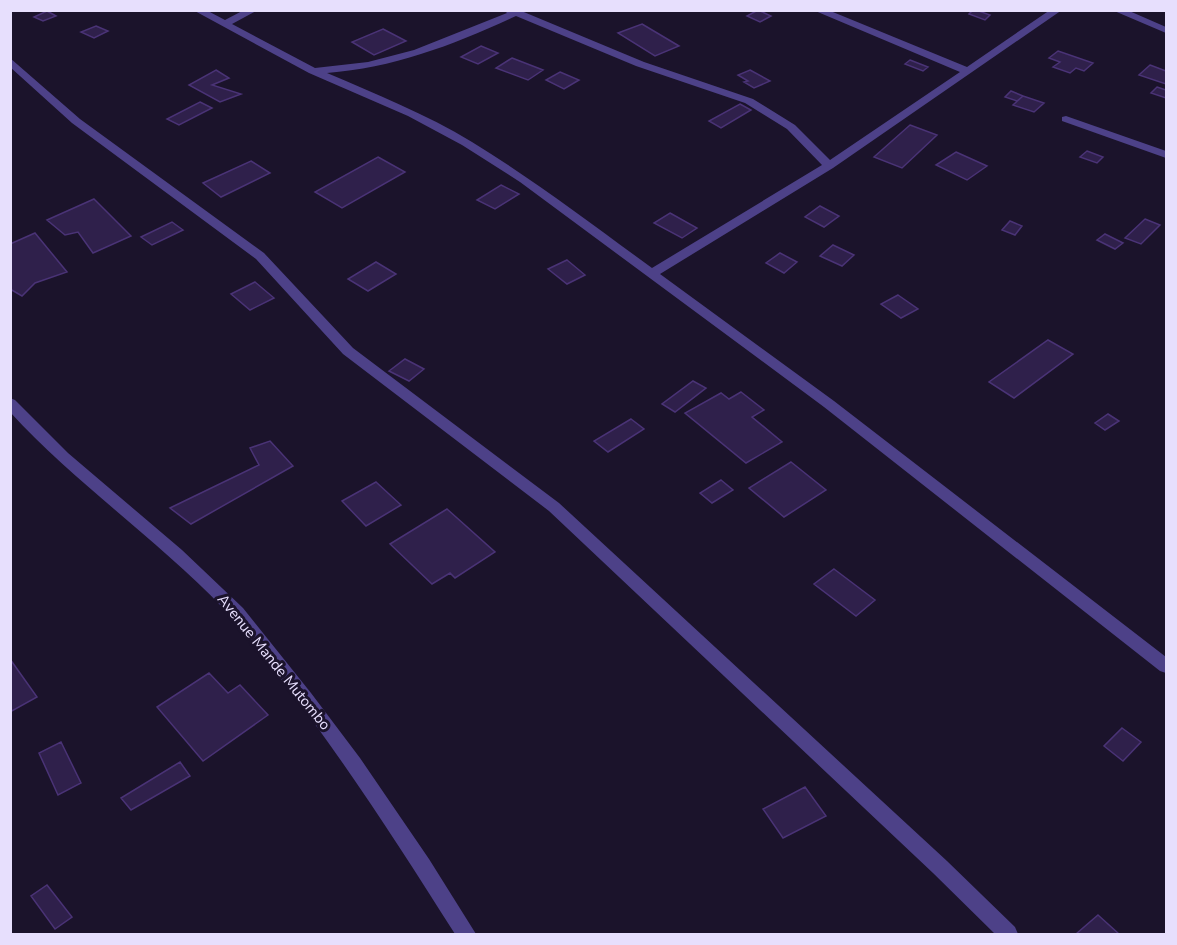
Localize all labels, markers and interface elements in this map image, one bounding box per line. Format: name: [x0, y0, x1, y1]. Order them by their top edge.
street label: Avenue Mande Mutombo: [213, 590, 335, 734]

